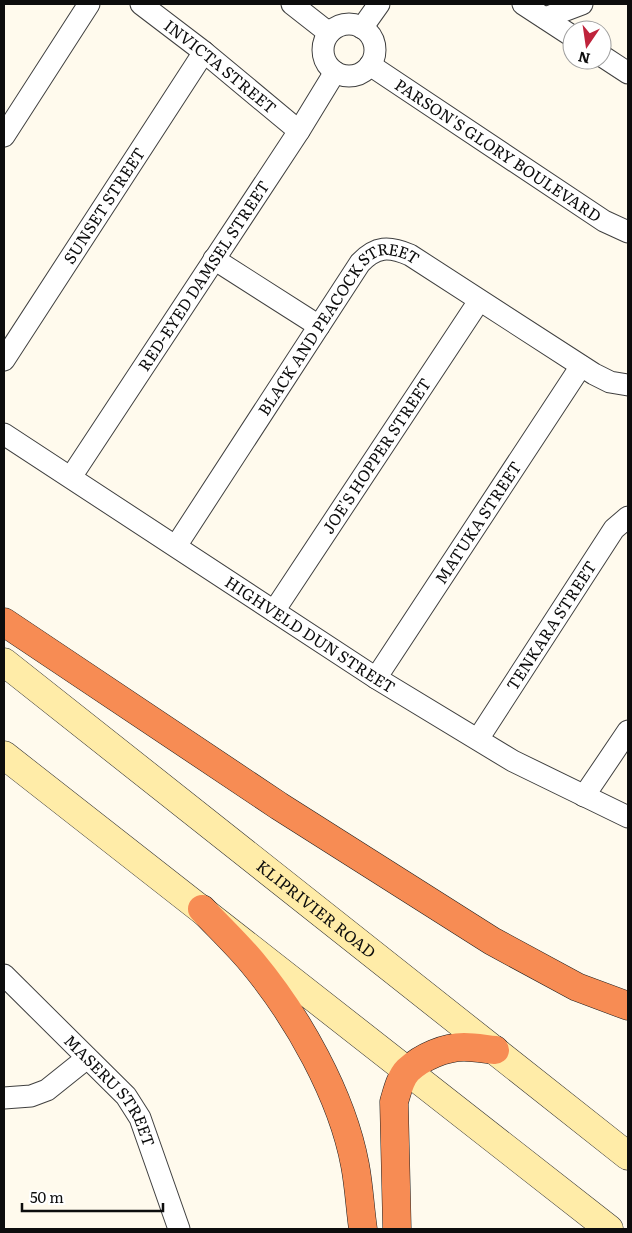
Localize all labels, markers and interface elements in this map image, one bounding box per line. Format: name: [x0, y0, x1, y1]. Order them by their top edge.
street label: INVICTA STREET: [160, 13, 283, 119]
north arrow: [562, 20, 612, 70]
text: N: [576, 48, 592, 70]
street label: PARSON'S GLORY BOULEVARD: [391, 72, 607, 227]
street label: SUNSET STREET: [57, 142, 150, 268]
street label: RED-EYED DAMSEL STREET: [131, 175, 274, 375]
street label: BLACK AND PEACOCK STREET: [251, 236, 425, 420]
street label: JOE'S HOPPER STREET: [316, 373, 436, 538]
street label: MATUKA STREET: [428, 456, 527, 588]
street label: TENKARA STREET: [500, 555, 602, 695]
street label: HIGHVELD DUN STREET: [221, 569, 401, 698]
street label: KLIPRIVIER ROAD: [252, 853, 382, 963]
street label: MASERU STREET: [59, 1028, 162, 1150]
scale bar: [22, 1180, 164, 1212]
text: 50 m: [30, 1185, 64, 1208]

